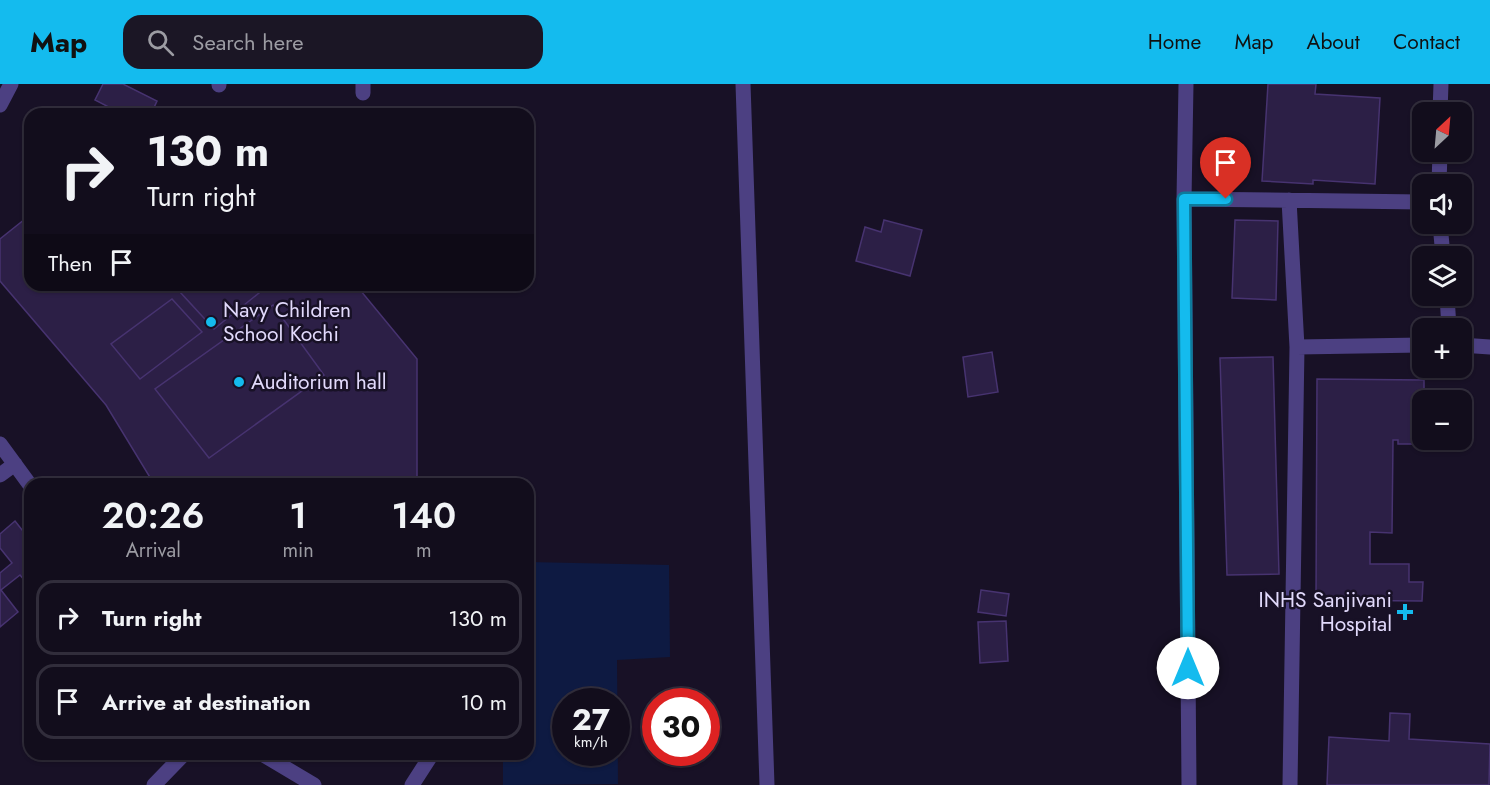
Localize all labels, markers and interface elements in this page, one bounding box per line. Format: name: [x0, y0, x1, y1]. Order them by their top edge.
search box: [123, 15, 543, 69]
text: Map: [30, 22, 87, 63]
icon: search: [144, 26, 177, 59]
text: Search here: [192, 26, 304, 58]
text: Home: [1148, 27, 1201, 57]
text: Map: [1234, 27, 1274, 57]
text: About: [1307, 27, 1360, 57]
text: Contact: [1393, 27, 1460, 57]
north arrow: [1412, 102, 1472, 162]
map controls: [1412, 102, 1472, 450]
text: 130 m: [147, 121, 269, 182]
icon: right: [48, 132, 126, 210]
pin: [1200, 137, 1251, 199]
icon: arrive: [1209, 146, 1242, 179]
button: sound: [1412, 174, 1472, 234]
text: Turn right: [147, 177, 255, 216]
icon: arrive: [105, 246, 138, 279]
button: layers: [1412, 246, 1472, 306]
text: Then: [48, 247, 93, 279]
place label: Navy Children School Kochi: [223, 295, 351, 349]
marker: Navy Children School Kochi: [204, 315, 218, 329]
button: +: [1412, 318, 1472, 378]
place label: Auditorium hall: [251, 367, 387, 397]
marker: Auditorium hall: [232, 375, 246, 389]
button: −: [1412, 390, 1472, 450]
text: 20:26: [102, 489, 205, 541]
text: 1: [289, 489, 307, 541]
text: 140: [392, 489, 456, 541]
text: Arrival: [126, 536, 181, 565]
text: min: [282, 536, 314, 565]
text: m: [416, 536, 432, 565]
place label: INHS Sanjivani Hospital: [1259, 585, 1392, 639]
icon: right: [51, 601, 84, 634]
text: Turn right: [102, 602, 202, 634]
text: 130 m: [448, 602, 507, 634]
marker: INHS Sanjivani Hospital: [1396, 603, 1414, 621]
position arrow: [1156, 636, 1220, 700]
icon: arrive: [51, 685, 84, 718]
text: Arrive at destination: [102, 686, 311, 718]
text: 10 m: [460, 686, 507, 718]
speed limit sign: 30: [642, 688, 720, 766]
text: 27: [572, 698, 610, 741]
text: km/h: [574, 731, 608, 753]

